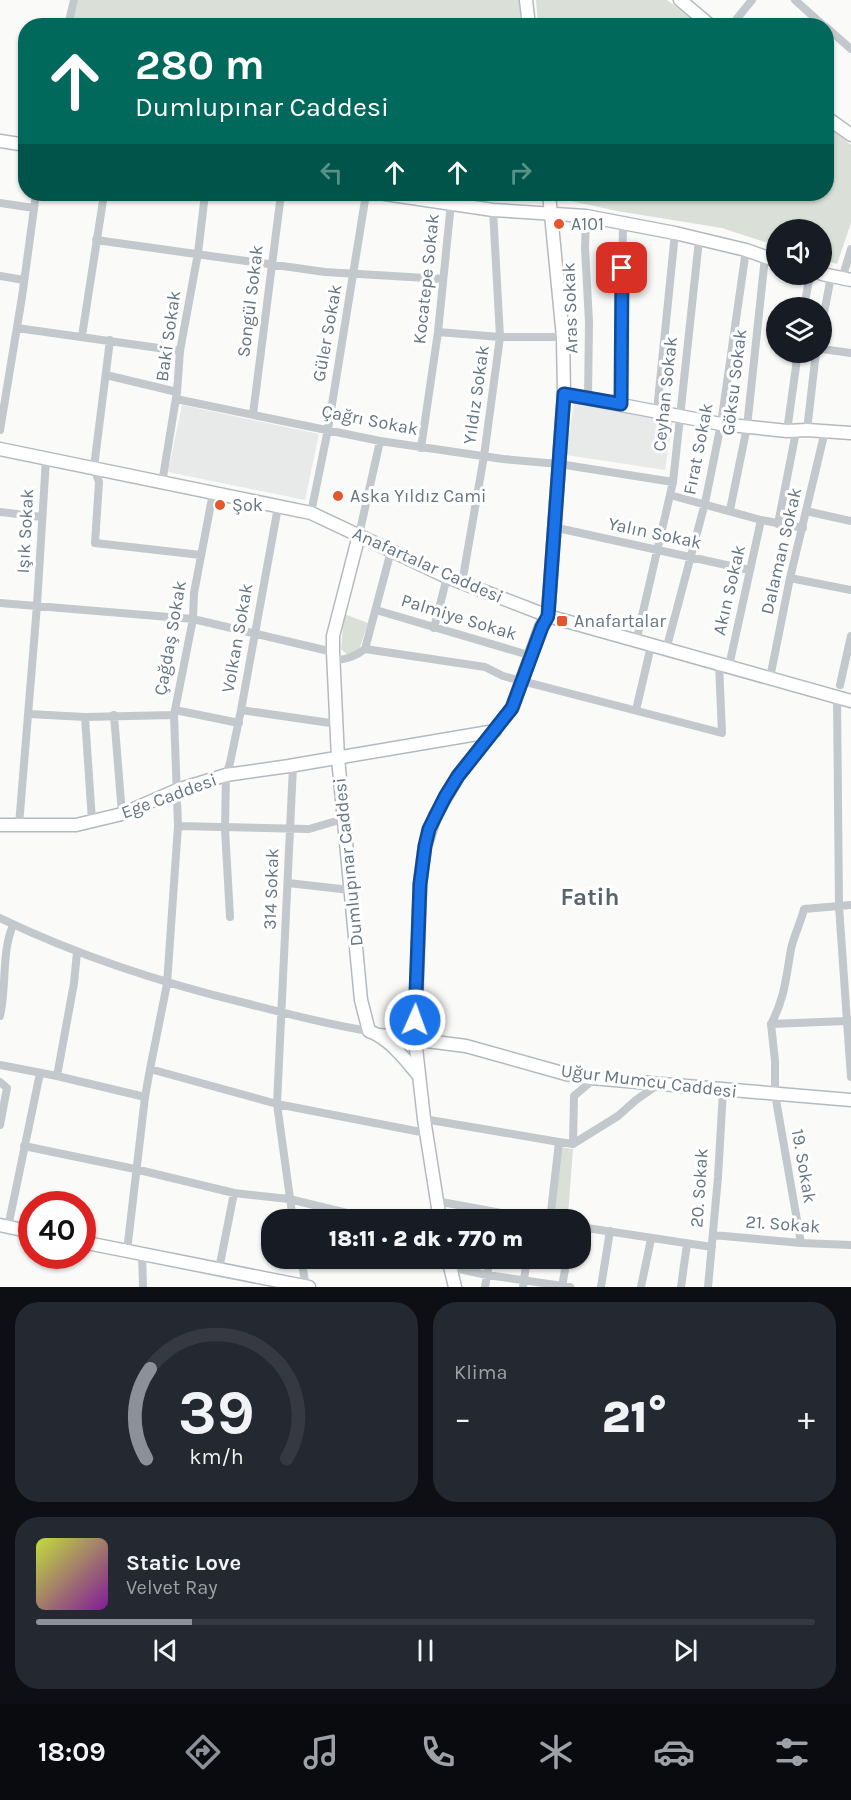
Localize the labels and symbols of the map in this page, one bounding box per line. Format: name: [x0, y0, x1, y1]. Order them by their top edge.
street label: Kocatepe Sokak: [408, 213, 444, 345]
place label: A101: [571, 213, 604, 235]
marker: A101: [552, 217, 566, 231]
pin: [596, 242, 647, 293]
street label: Songül Sokak: [232, 244, 268, 358]
street label: Aras Sokak: [557, 262, 583, 354]
street label: Güler Sokak: [308, 283, 346, 383]
street label: Baki Sokak: [151, 289, 185, 383]
street label: Göksu Sokak: [717, 327, 751, 437]
street label: Ceyhan Sokak: [648, 335, 682, 453]
street label: Yıldız Sokak: [458, 344, 494, 446]
street label: Çağrı Sokak: [320, 400, 420, 440]
street label: Fırat Sokak: [678, 401, 718, 497]
place label: Aska Yıldız Cami: [350, 485, 486, 507]
street label: Dalaman Sokak: [756, 485, 806, 617]
street label: Işık Sokak: [12, 488, 38, 574]
marker: Aska Yıldız Cami: [331, 489, 345, 503]
place label: Şok: [232, 494, 263, 516]
marker: Şok: [213, 498, 227, 512]
street label: Yalın Sokak: [606, 512, 704, 554]
street label: Anafartalar Caddesi: [349, 522, 507, 608]
street label: Akın Sokak: [708, 543, 750, 637]
street label: Çağdaş Sokak: [149, 579, 191, 697]
street label: Volkan Sokak: [217, 582, 257, 694]
street label: Palmiye Sokak: [398, 589, 520, 645]
place label: Anafartalar: [574, 610, 666, 632]
marker: Anafartalar: [555, 614, 569, 628]
street label: Ege Caddesi: [118, 769, 220, 823]
street label: Dumlupınar Caddesi: [328, 777, 368, 947]
street label: 314 Sokak: [259, 848, 283, 930]
district label: Fatih: [561, 883, 619, 911]
position arrow: [383, 988, 447, 1052]
street label: Uğur Mumcu Caddesi: [560, 1059, 738, 1103]
street label: 19. Sokak: [787, 1127, 821, 1205]
street label: 20. Sokak: [685, 1148, 713, 1228]
speed limit sign: 40: [18, 1191, 96, 1269]
street label: 21. Sokak: [745, 1210, 821, 1238]

